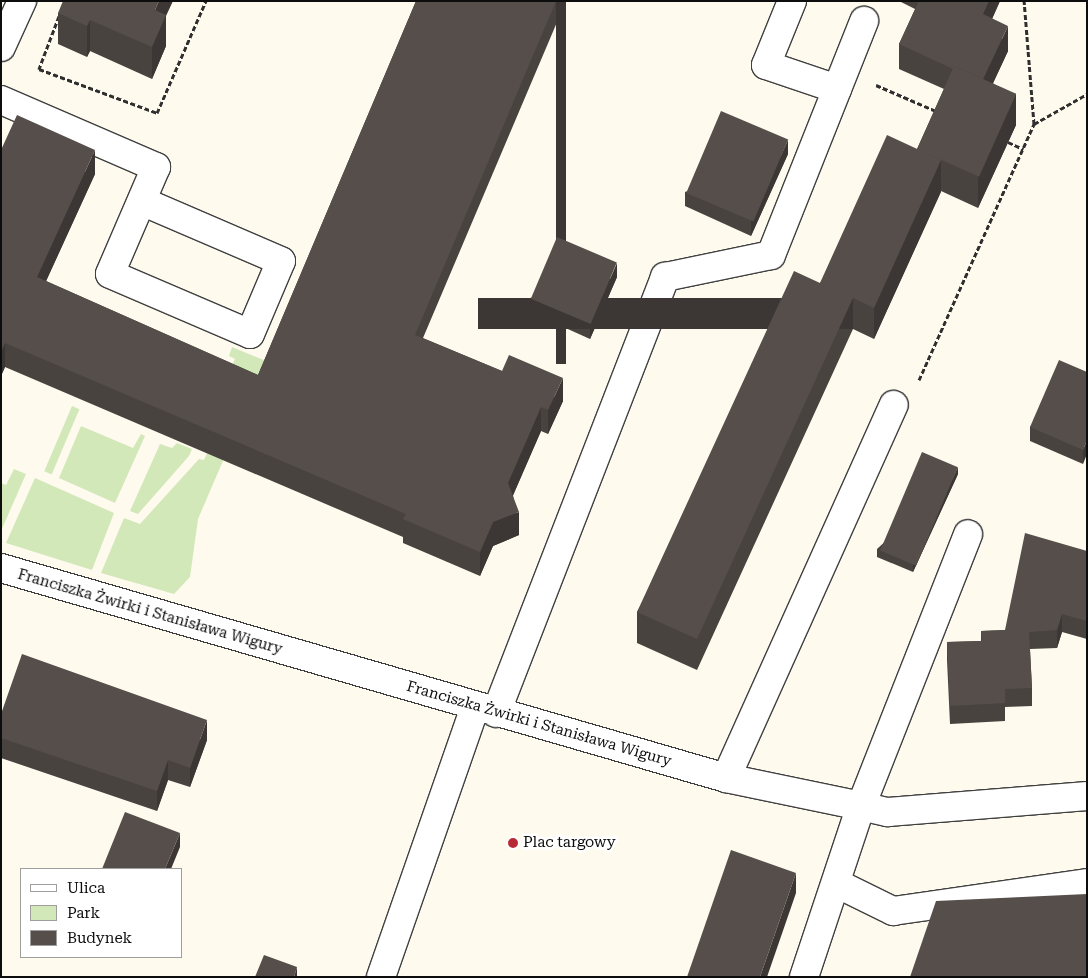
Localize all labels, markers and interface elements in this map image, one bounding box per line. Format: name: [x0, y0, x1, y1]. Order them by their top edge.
street label: Franciszka Żwirki i Stanisława Wigury: [16, 565, 284, 659]
street label: Franciszka Żwirki i Stanisława Wigury: [405, 677, 673, 771]
place label: Plac targowy: [523, 834, 616, 852]
marker: Plac targowy: [507, 837, 519, 849]
legend: [20, 868, 182, 958]
text: Ulica: [67, 879, 105, 897]
text: Park: [67, 904, 100, 922]
text: Budynek: [67, 929, 132, 947]

